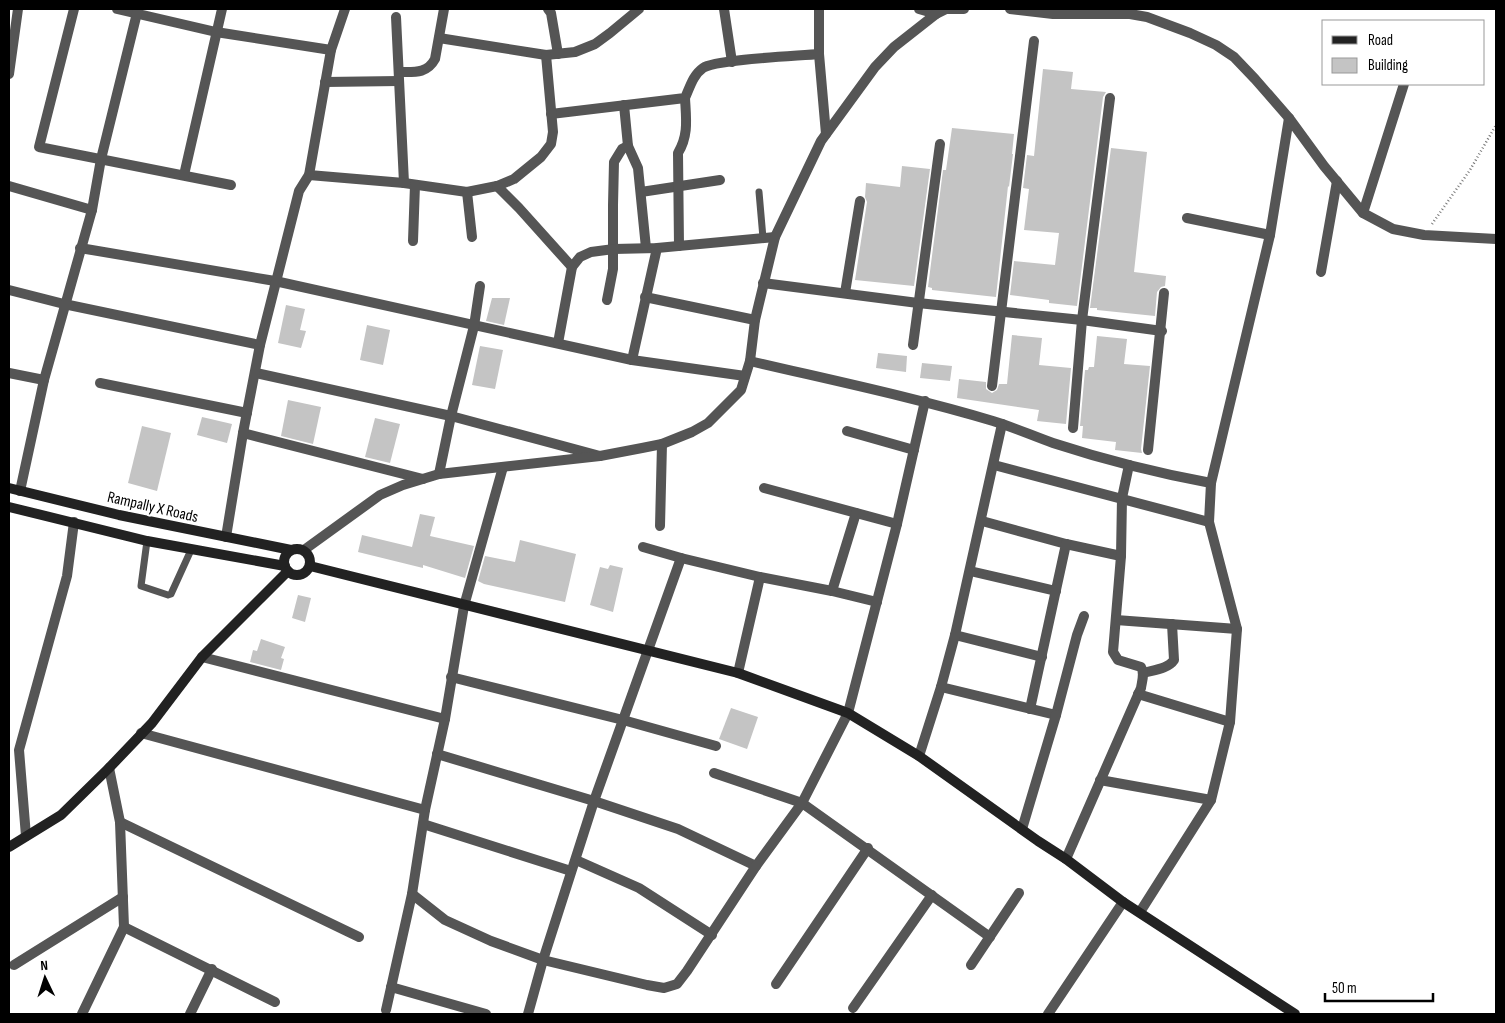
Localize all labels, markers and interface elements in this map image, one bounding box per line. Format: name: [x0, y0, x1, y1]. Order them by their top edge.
legend: [1322, 20, 1485, 85]
text: Road: [1368, 31, 1393, 50]
text: Building: [1368, 56, 1408, 75]
street label: Rampally X Roads: [105, 488, 200, 527]
north arrow: [20, 953, 70, 1003]
text: N: [40, 957, 48, 974]
scale bar: [1325, 970, 1432, 1002]
text: 50 m: [1332, 979, 1357, 998]

